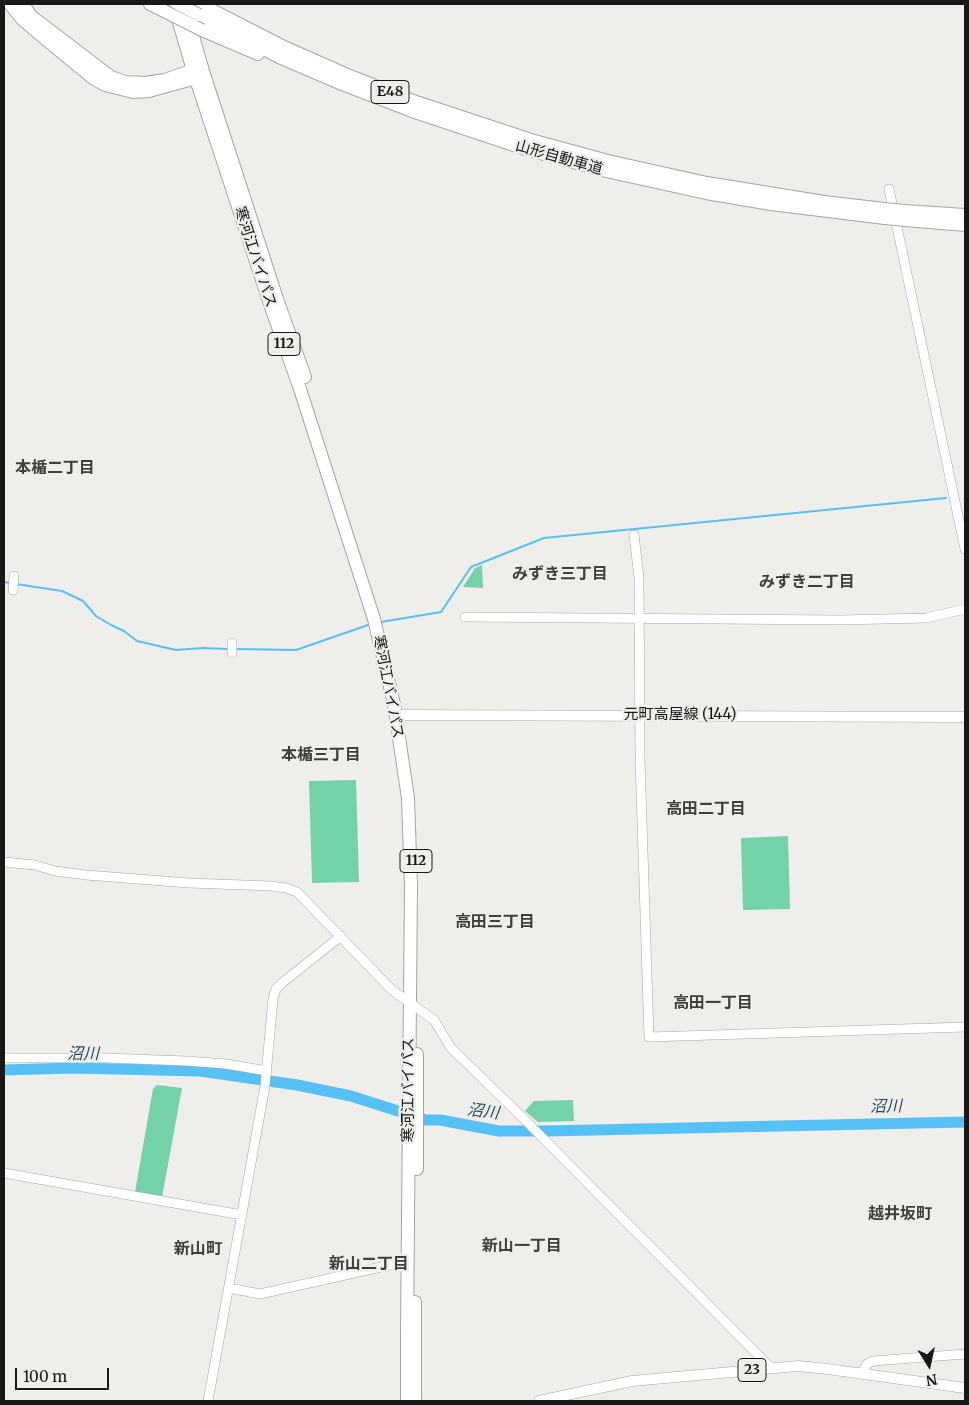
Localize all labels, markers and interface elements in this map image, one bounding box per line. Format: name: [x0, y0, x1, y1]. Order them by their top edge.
road number: E48: [371, 80, 409, 104]
street label: 山形自動車道: [513, 137, 605, 179]
street label: 寒河江バイパス: [230, 204, 280, 310]
road number: 112: [268, 332, 300, 356]
district label: 本楯二丁目: [15, 458, 95, 478]
district label: みずき三丁目: [512, 564, 608, 584]
district label: みずき二丁目: [759, 572, 855, 592]
street label: 寒河江バイパス: [369, 634, 407, 740]
street label: 元町高屋線 (144): [624, 706, 736, 724]
district label: 本楯三丁目: [281, 745, 361, 765]
district label: 高田二丁目: [666, 799, 746, 819]
road number: 112: [400, 849, 432, 872]
district label: 高田三丁目: [455, 912, 535, 932]
district label: 高田一丁目: [673, 993, 753, 1013]
street label: 寒河江バイパス: [400, 1038, 418, 1142]
water label: 沼川: [67, 1044, 99, 1064]
water label: 沼川: [870, 1097, 902, 1117]
water label: 沼川: [466, 1101, 500, 1123]
district label: 越井坂町: [868, 1204, 932, 1224]
district label: 新山一丁目: [482, 1236, 562, 1256]
district label: 新山町: [174, 1239, 222, 1259]
district label: 新山二丁目: [329, 1254, 409, 1274]
north arrow: [904, 1340, 954, 1390]
scale bar: [18, 1358, 111, 1390]
road number: 23: [738, 1358, 766, 1382]
text: 100 m: [23, 1367, 67, 1386]
text: N: [925, 1370, 939, 1390]

